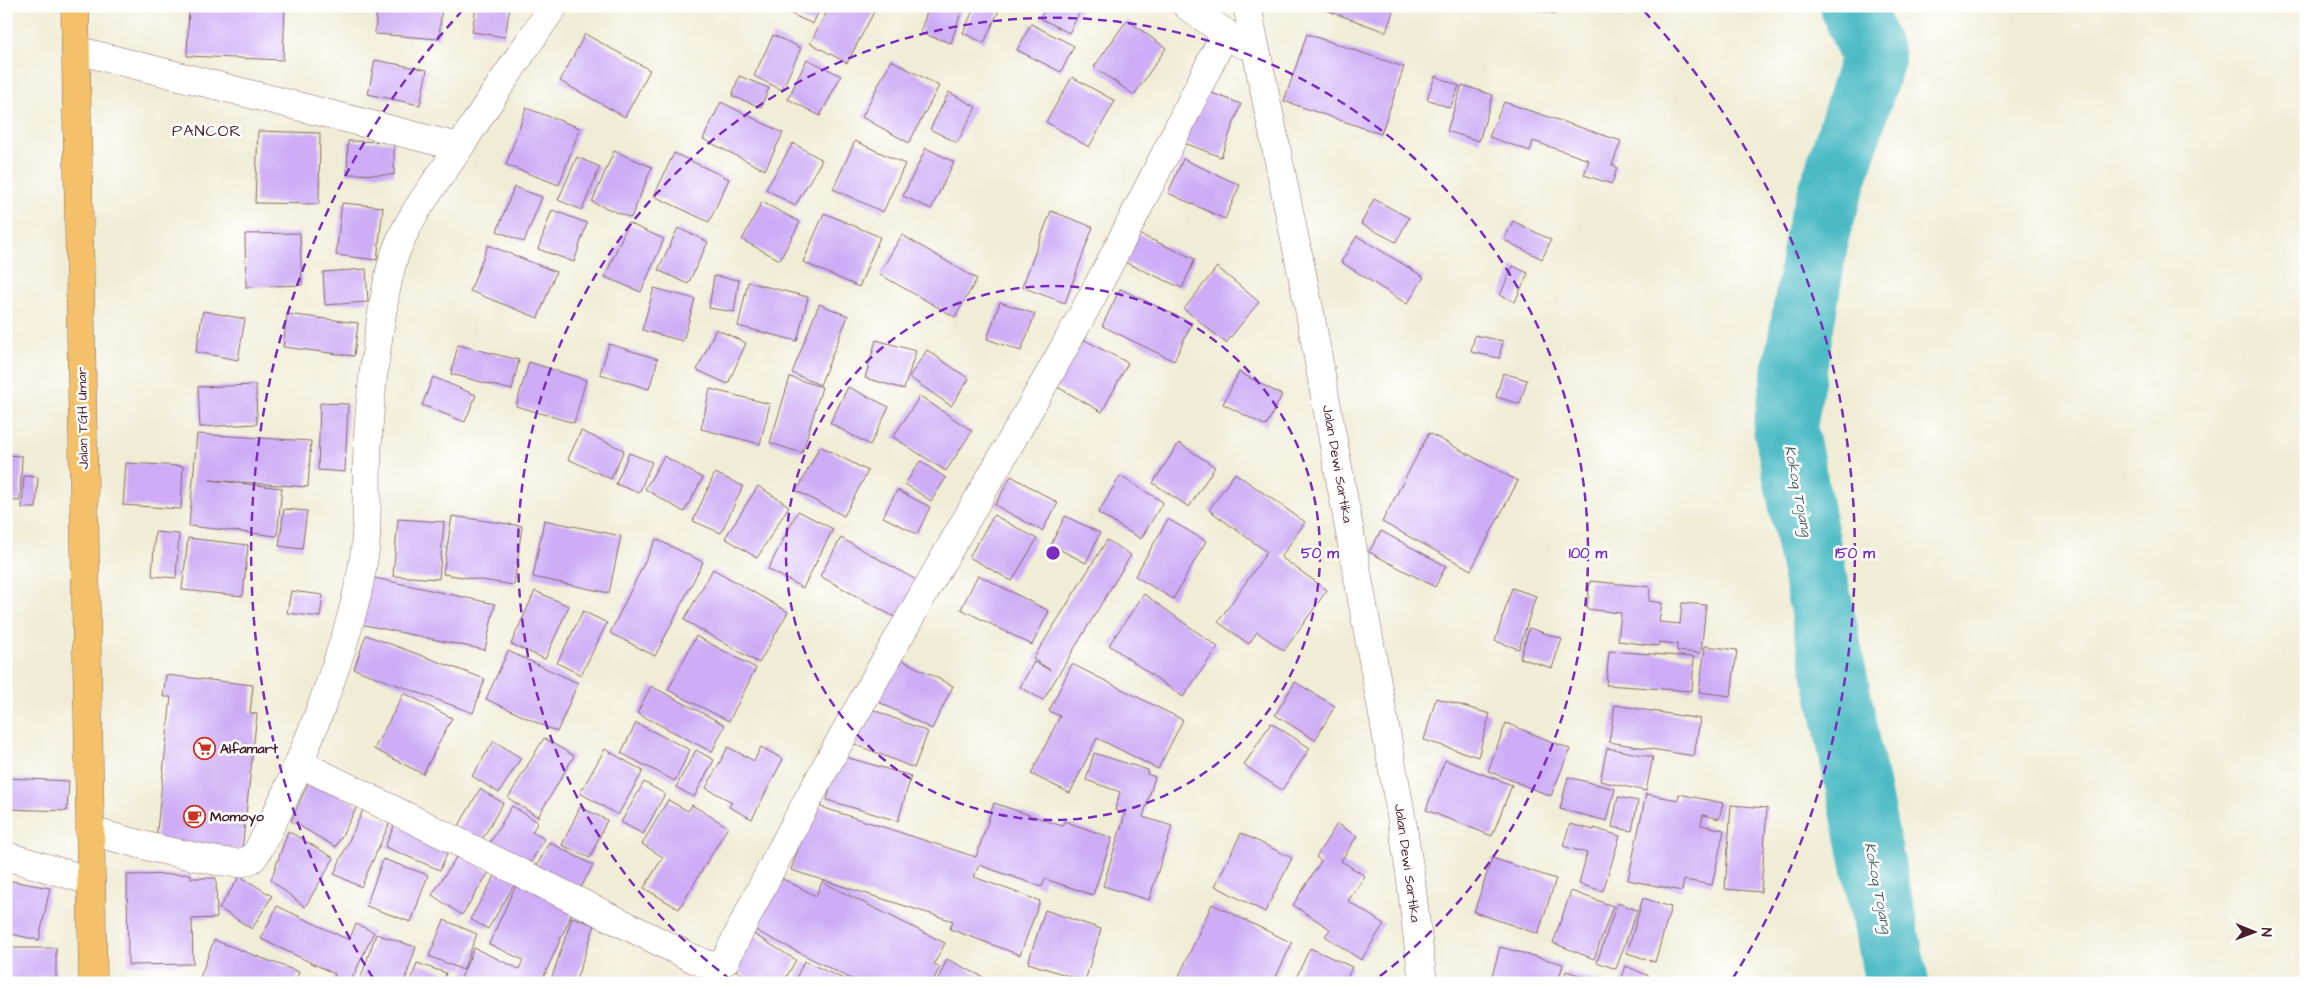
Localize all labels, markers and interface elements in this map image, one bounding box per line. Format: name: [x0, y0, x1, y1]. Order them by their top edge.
district label: PANCOR: [172, 120, 242, 142]
street label: Jalan TGH Umar: [72, 366, 94, 469]
street label: Jalan Dewi Sartika: [1317, 403, 1357, 525]
water label: Kokoq Tojang: [1778, 444, 1817, 540]
text: 50 m: [1301, 543, 1339, 564]
text: 100 m: [1569, 543, 1608, 564]
text: 150 m: [1835, 543, 1875, 564]
centre of rings: [1044, 544, 1062, 562]
supermarket icon: Alfamart: [192, 737, 216, 761]
place label: Alfamart: [220, 739, 278, 759]
street label: Jalan Dewi Sartika: [1389, 802, 1425, 924]
cafe icon: Momoyo: [182, 805, 206, 829]
place label: Momoyo: [210, 807, 264, 827]
water label: Kokoq Tojang: [1858, 841, 1897, 937]
north arrow: [2230, 906, 2280, 956]
text: N: [2256, 928, 2276, 937]

